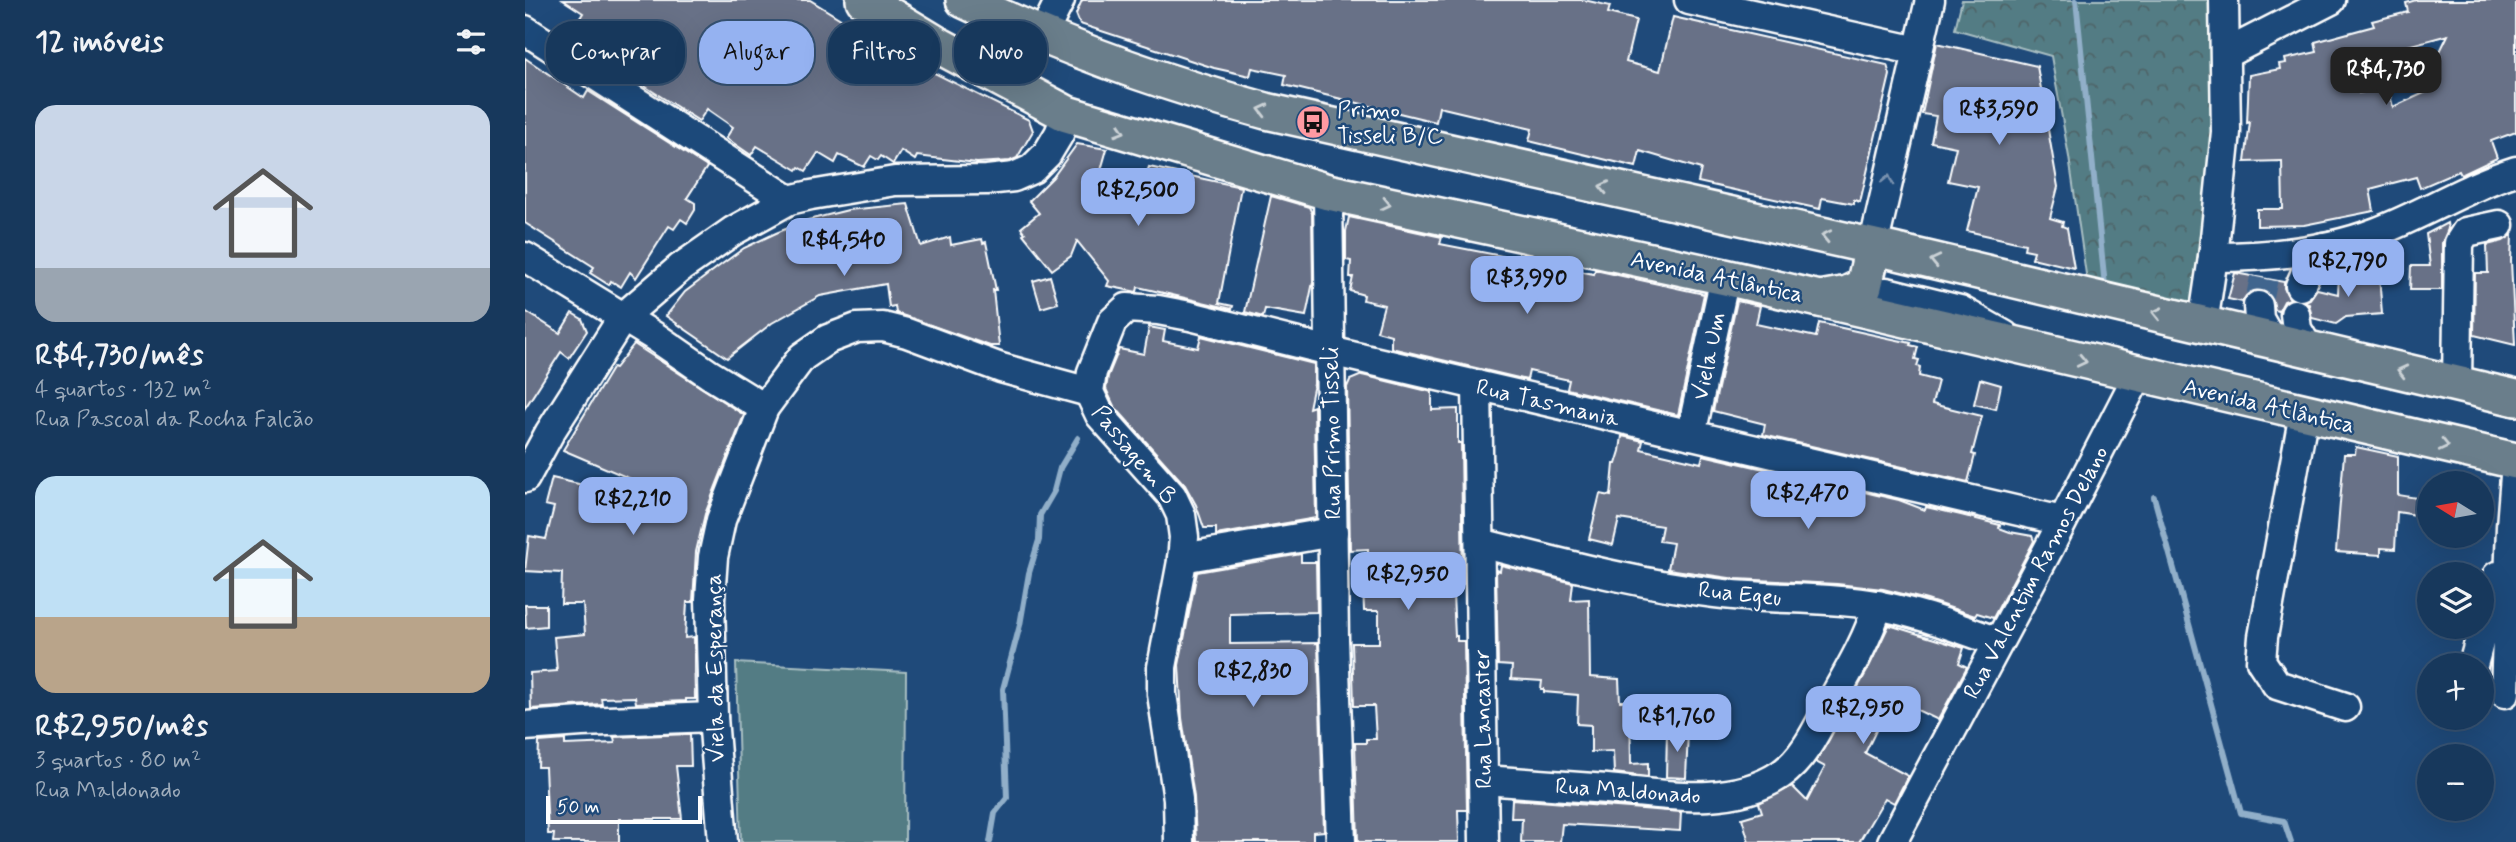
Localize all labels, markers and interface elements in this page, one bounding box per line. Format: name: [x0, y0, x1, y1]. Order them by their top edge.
chip: Comprar: [546, 21, 685, 84]
chip: Alugar: [699, 21, 814, 84]
chip: Filtros: [828, 21, 940, 84]
chip: Novo: [954, 21, 1047, 84]
text: 12 imóveis: [35, 23, 164, 62]
icon: filters: [452, 23, 490, 61]
pin: R$4,730: [2321, 48, 2451, 107]
text: R$4,730: [2346, 55, 2426, 85]
pin: R$3,590: [1934, 88, 2064, 147]
text: R$3,590: [1959, 95, 2039, 125]
place label: Primo Tisseli B/C: [1337, 96, 1443, 152]
bus stop icon: Primo Tisseli B/C: [1294, 103, 1332, 141]
one-way arrow: [1257, 104, 1269, 118]
one-way arrow: [1114, 122, 1126, 137]
icon: home: [200, 150, 326, 276]
pin: R$2,500: [1073, 168, 1203, 228]
one-way arrow: [1880, 174, 1895, 186]
text: R$2,500: [1097, 176, 1179, 206]
one-way arrow: [1598, 180, 1610, 195]
one-way arrow: [1380, 196, 1392, 211]
pin: R$4,540: [779, 218, 909, 278]
text: R$4,540: [802, 226, 886, 256]
one-way arrow: [1820, 230, 1832, 245]
pin: R$2,790: [2283, 240, 2413, 299]
street label: Avenida Atlântica: [1628, 245, 1806, 311]
text: R$2,790: [2308, 247, 2388, 277]
one-way arrow: [1929, 255, 1941, 270]
pin: R$3,990: [1462, 256, 1592, 316]
text: R$3,990: [1487, 264, 1567, 294]
one-way arrow: [2151, 307, 2163, 321]
street label: Viela Um: [1686, 310, 1734, 403]
text: R$4,730/mês: [35, 336, 203, 375]
street label: Rua Primo Tisseli: [1316, 346, 1350, 520]
one-way arrow: [2076, 353, 2088, 368]
one-way arrow: [2396, 365, 2408, 379]
street label: Rua Tasmania: [1473, 373, 1622, 435]
street label: Avenida Atlântica: [2180, 373, 2357, 441]
text: 4 quartos · 132 m²: [35, 375, 212, 405]
street label: Passagem B: [1084, 399, 1183, 511]
text: Rua Pascoal da Rocha Falcão: [35, 405, 314, 435]
one-way arrow: [2438, 436, 2450, 451]
street label: Rua Valentim Ramos Delano: [1957, 441, 2116, 705]
north arrow: [2417, 471, 2494, 548]
map controls: [2417, 471, 2494, 821]
pin: R$2,470: [1743, 472, 1873, 531]
pin: R$2,210: [568, 477, 698, 537]
text: R$2,470: [1767, 479, 1849, 509]
text: R$2,210: [594, 485, 672, 515]
icon: home: [200, 521, 326, 647]
pin: R$2,950: [1343, 552, 1473, 612]
text: R$2,950: [1367, 560, 1449, 590]
button: layers: [2417, 562, 2494, 639]
street label: Viela da Esperança: [699, 573, 733, 763]
street label: Rua Egeu: [1697, 576, 1783, 614]
street label: Rua Lancaster: [1468, 649, 1500, 789]
pin: R$2,830: [1188, 650, 1318, 709]
button: +: [2417, 653, 2494, 730]
text: R$2,830: [1214, 657, 1292, 687]
pin: R$2,950: [1798, 686, 1928, 746]
pin: R$1,760: [1612, 694, 1742, 754]
text: R$2,950: [1822, 694, 1904, 724]
text: R$1,760: [1638, 702, 1716, 732]
text: R$2,950/mês: [35, 707, 208, 746]
button: −: [2417, 744, 2494, 821]
text: 3 quartos · 80 m²: [35, 746, 201, 776]
street label: Rua Maldonado: [1554, 772, 1702, 812]
text: Rua Maldonado: [35, 776, 181, 806]
scale bar: [546, 793, 702, 825]
text: 50 m: [557, 795, 600, 820]

